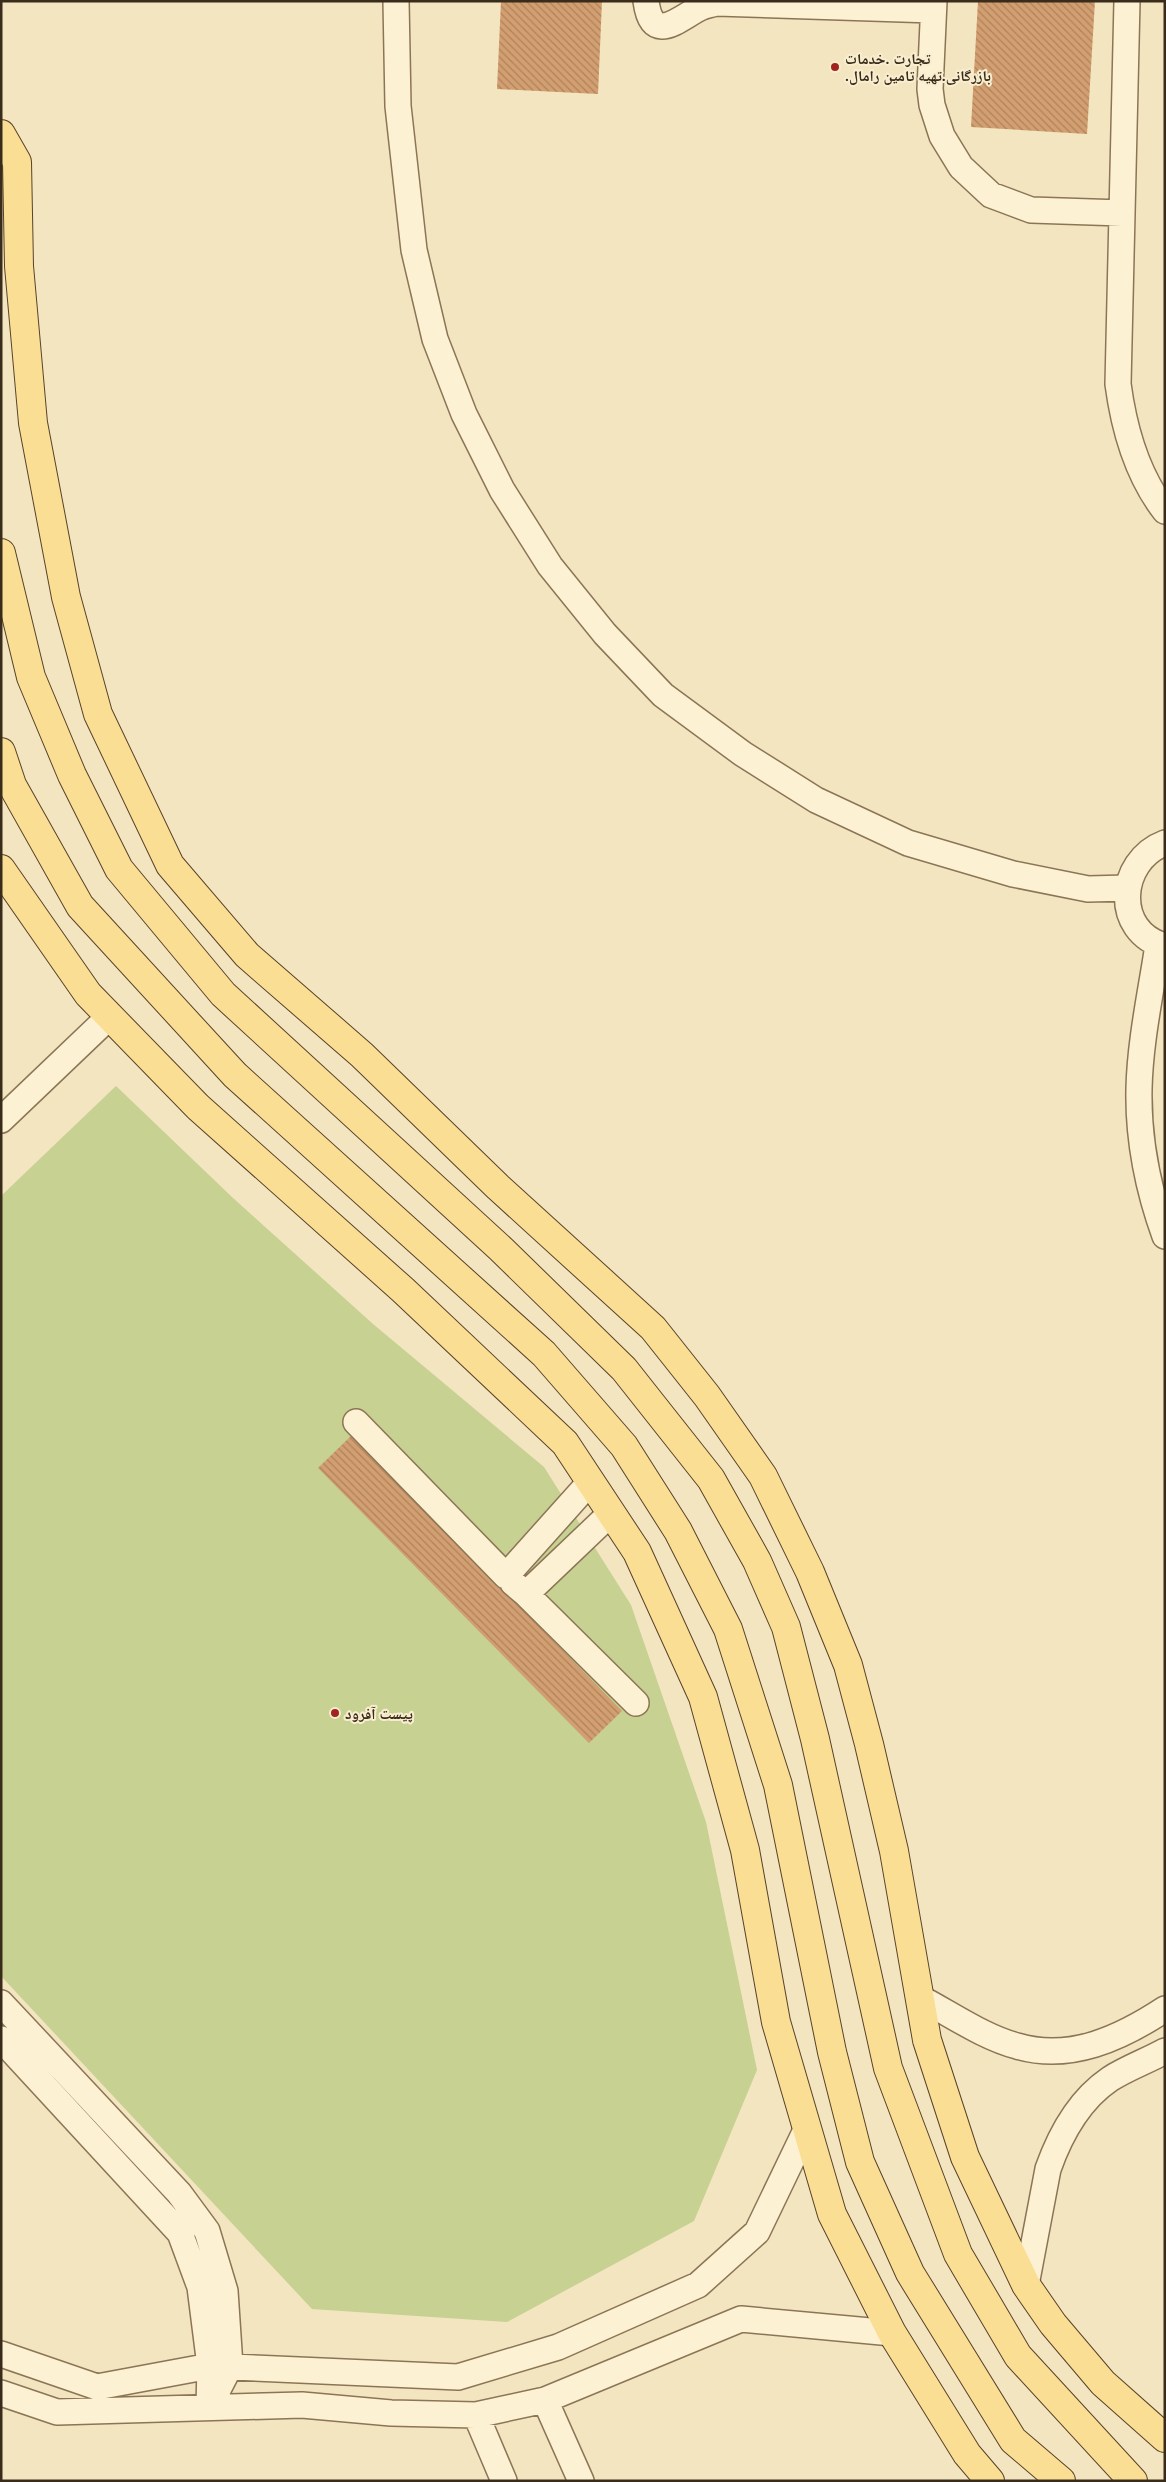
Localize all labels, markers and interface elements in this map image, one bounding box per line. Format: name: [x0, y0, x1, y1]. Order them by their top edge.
place label: تجارت .خدمات .بازرگانی.تهیه تامین رامال: [845, 49, 991, 85]
marker: تجارت .خدمات .بازرگانی.تهیه تامین رامال: [829, 61, 841, 73]
place label: پیست آفرود: [345, 1704, 413, 1723]
marker: پیست آفرود: [329, 1707, 341, 1719]

